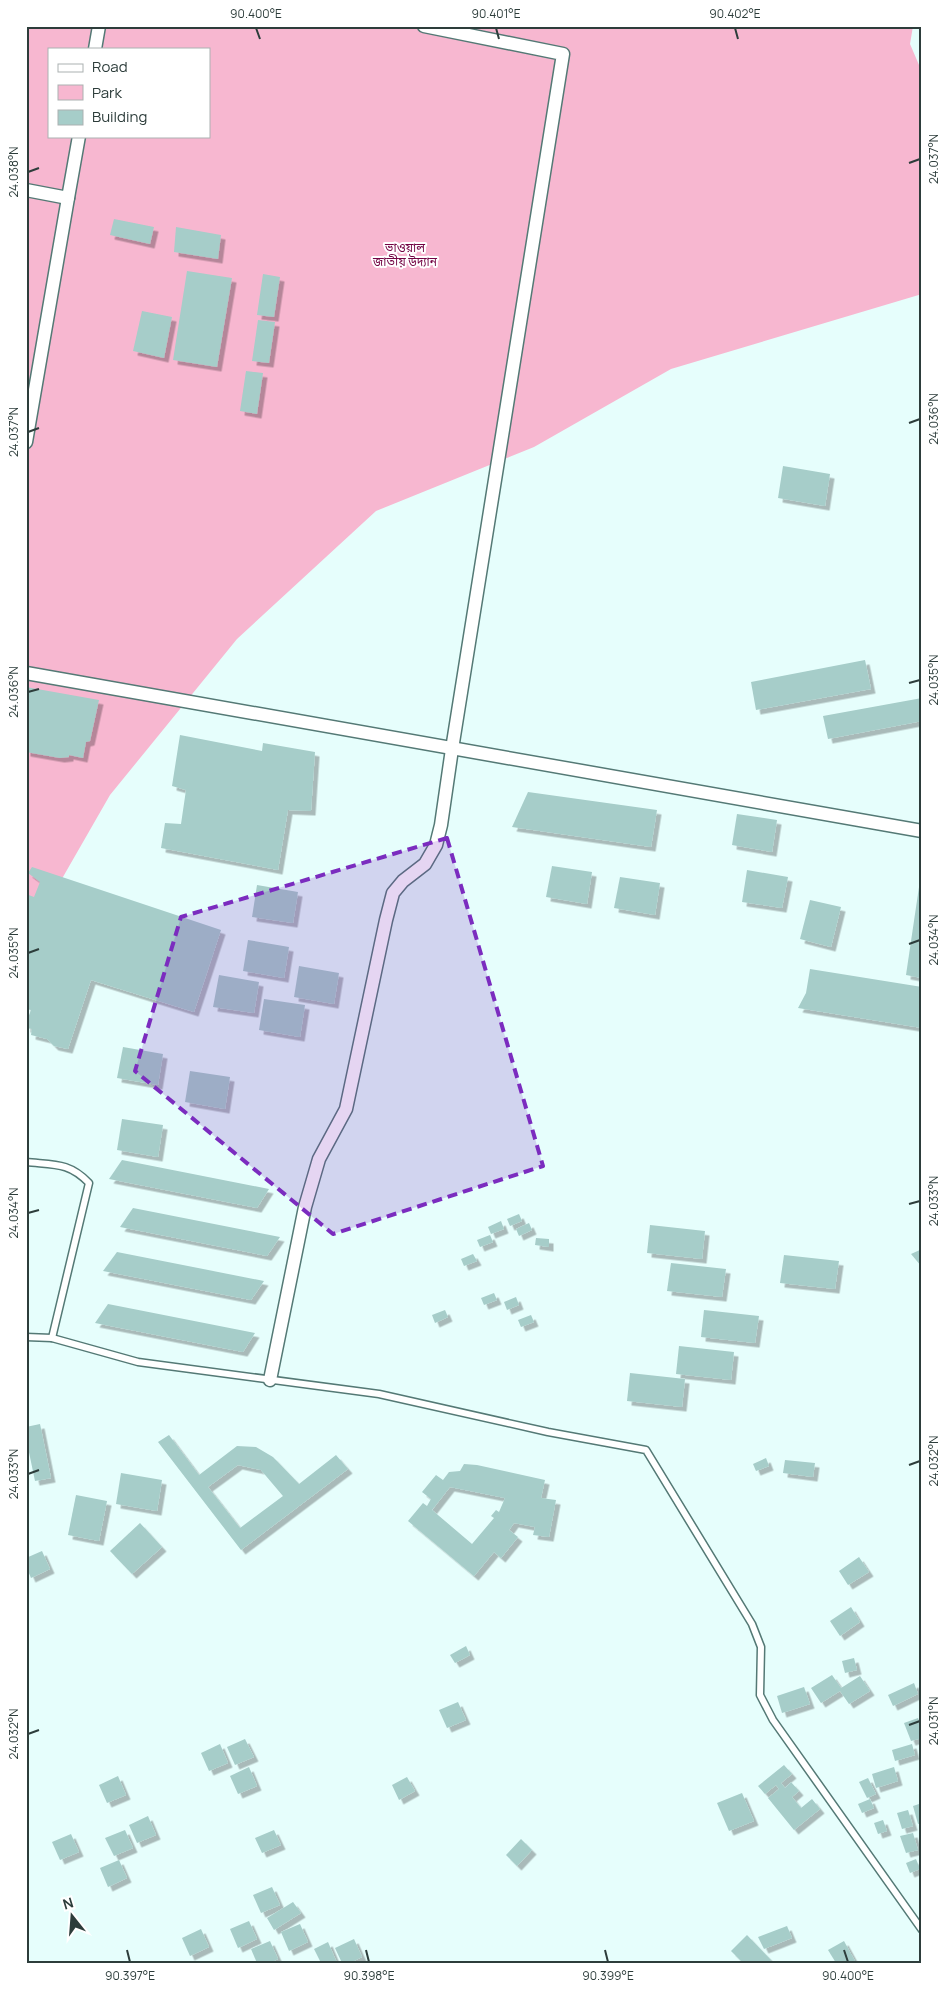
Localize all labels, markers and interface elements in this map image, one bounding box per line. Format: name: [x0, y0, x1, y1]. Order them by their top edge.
text: 90.400°E: [230, 5, 282, 22]
text: 90.401°E: [471, 5, 521, 22]
text: 90.402°E: [709, 5, 761, 22]
legend: [48, 48, 210, 138]
text: Road: [92, 56, 128, 77]
text: Park: [92, 82, 122, 103]
text: Building: [92, 106, 147, 127]
text: 24.037°N: [925, 134, 942, 184]
text: 24.038°N: [5, 146, 22, 198]
park label: ভাওয়াল জাতীয় উদ্যান: [372, 239, 438, 270]
text: 24.036°N: [925, 393, 942, 445]
text: 24.037°N: [5, 407, 22, 457]
text: 24.035°N: [925, 655, 942, 705]
text: 24.036°N: [5, 666, 22, 718]
text: 24.034°N: [925, 914, 942, 966]
text: 24.035°N: [5, 928, 22, 978]
text: 24.033°N: [925, 1176, 942, 1226]
text: 24.034°N: [5, 1187, 22, 1239]
text: 24.032°N: [925, 1436, 942, 1486]
text: 24.033°N: [5, 1449, 22, 1499]
text: 24.031°N: [925, 1697, 942, 1745]
text: 24.032°N: [5, 1709, 22, 1759]
north arrow: [48, 1892, 98, 1942]
text: N: [60, 1893, 76, 1914]
text: 90.397°E: [105, 1967, 155, 1984]
text: 90.398°E: [343, 1967, 395, 1984]
text: 90.399°E: [582, 1967, 634, 1984]
text: 90.400°E: [822, 1967, 874, 1984]

